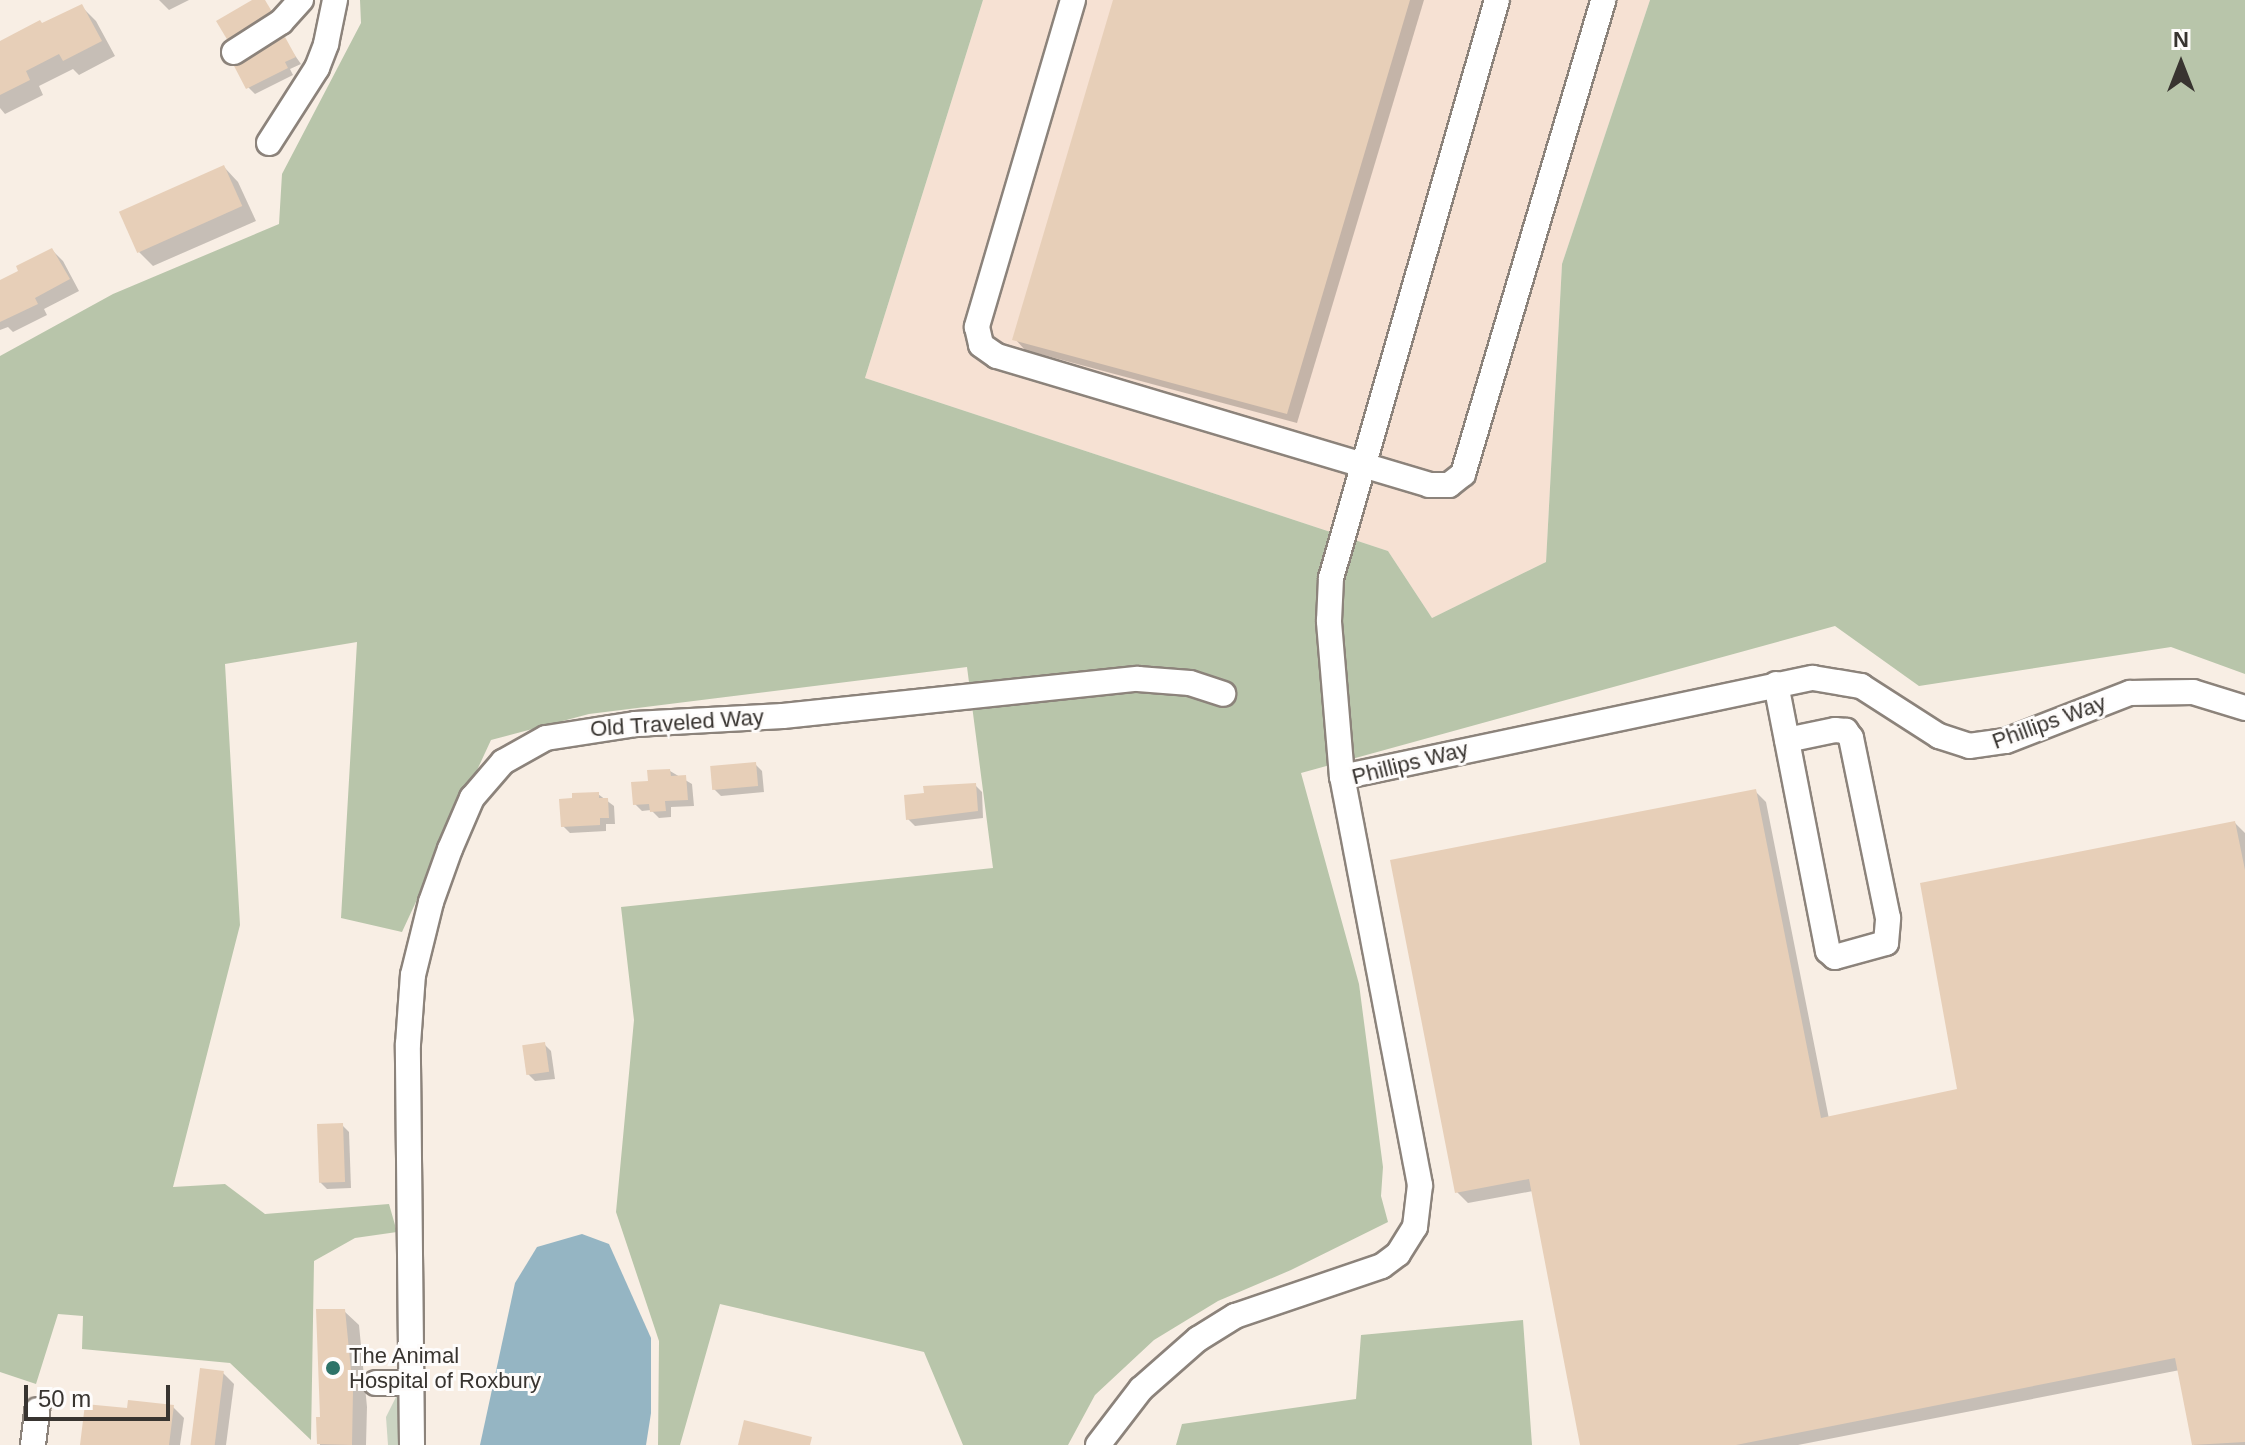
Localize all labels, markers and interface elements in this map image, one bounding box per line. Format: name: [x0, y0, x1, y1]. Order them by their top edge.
north arrow: [2141, 24, 2221, 104]
text: N: [2173, 27, 2189, 52]
street label: Phillips Way: [1989, 689, 2109, 755]
street label: Old Traveled Way: [589, 704, 765, 742]
street label: Phillips Way: [1349, 736, 1471, 790]
place label: The Animal Hospital of Roxbury: [349, 1342, 541, 1394]
marker: The Animal Hospital of Roxbury: [324, 1359, 342, 1377]
scale bar: [28, 1369, 174, 1419]
text: 50 m: [38, 1385, 91, 1412]

